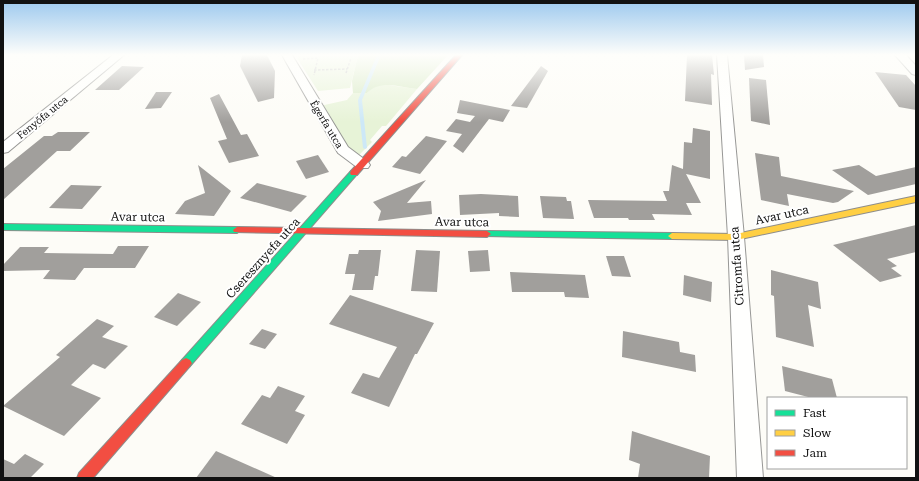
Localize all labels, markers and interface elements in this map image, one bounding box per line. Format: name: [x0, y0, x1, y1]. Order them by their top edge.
street label: Fenyőfa utca: [15, 93, 70, 141]
street label: Égerfa utca: [308, 98, 345, 151]
street label: Avar utca: [754, 202, 810, 227]
street label: Avar utca: [111, 210, 166, 224]
street label: Cseresznyefa utca: [223, 214, 303, 301]
street label: Avar utca: [435, 215, 490, 229]
street label: Citromfa utca: [727, 225, 747, 306]
legend: [767, 397, 907, 469]
text: Fast: [803, 406, 827, 420]
text: Slow: [803, 426, 831, 440]
text: Jam: [803, 446, 827, 460]

